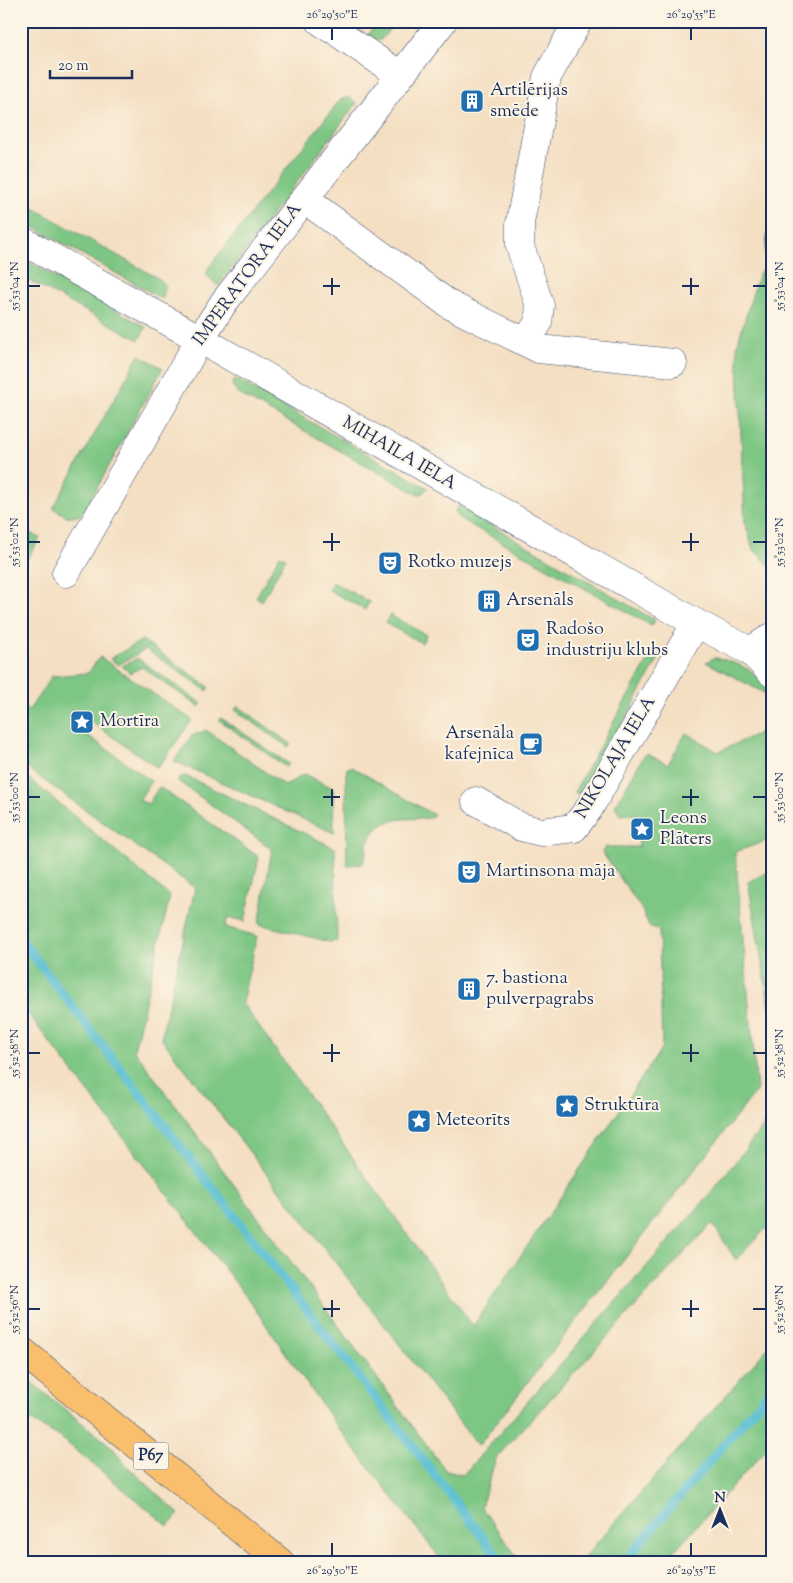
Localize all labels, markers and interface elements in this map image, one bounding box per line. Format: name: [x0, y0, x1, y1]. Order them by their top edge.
text: 26°29'50"E: [306, 6, 358, 24]
text: 26°29'55"E: [666, 6, 717, 24]
scale bar: [50, 48, 132, 80]
text: 20 m: [58, 56, 89, 77]
place label: Artilērijas smēde: [490, 78, 568, 125]
building icon: Artilērijas smēde: [459, 88, 485, 114]
street label: IMPERATORA IELA: [187, 198, 309, 352]
text: 55°53'04"N: [6, 261, 24, 312]
text: 55°53'04"N: [771, 261, 789, 312]
street label: MIHAILA IELA: [337, 411, 462, 498]
text: 55°53'02"N: [6, 517, 24, 568]
text: 55°53'02"N: [771, 517, 789, 568]
theatre icon: Rotko muzejs: [377, 550, 403, 576]
place label: Rotko muzejs: [408, 550, 512, 576]
building icon: Arsenāls: [476, 588, 502, 614]
place label: Arsenāls: [506, 588, 574, 614]
place label: Radošo industriju klubs: [546, 617, 668, 664]
theatre icon: Radošo industriju klubs: [515, 627, 541, 653]
street label: NIKOLAJA IELA: [569, 691, 663, 824]
place icon: Mortīra: [69, 709, 95, 735]
place label: Mortīra: [100, 709, 159, 735]
place label: Arsenāla kafejnīca: [445, 721, 514, 768]
cafe icon: Arsenāla kafejnīca: [518, 731, 544, 757]
text: 55°53'00"N: [6, 772, 24, 823]
text: 55°53'00"N: [771, 772, 789, 823]
place label: Leons Plāters: [660, 806, 712, 853]
place icon: Leons Plāters: [629, 816, 655, 842]
theatre icon: Martinsona māja: [456, 859, 482, 885]
place label: Martinsona māja: [486, 859, 615, 885]
place label: 7. bastiona pulverpagrabs: [486, 966, 594, 1013]
building icon: 7. bastiona pulverpagrabs: [456, 976, 482, 1002]
text: 55°52'58"N: [6, 1028, 24, 1078]
text: 55°52'58"N: [771, 1028, 789, 1078]
place icon: Struktūra: [554, 1093, 580, 1119]
place label: Struktūra: [584, 1093, 659, 1119]
place icon: Meteorīts: [406, 1108, 432, 1134]
place label: Meteorīts: [436, 1108, 510, 1134]
text: 55°52'56"N: [6, 1284, 24, 1334]
text: 55°52'56"N: [771, 1284, 789, 1334]
road number: P67: [134, 1442, 168, 1470]
north arrow: [696, 1486, 746, 1536]
text: N: [714, 1489, 726, 1509]
text: 26°29'50"E: [306, 1562, 358, 1580]
text: 26°29'55"E: [666, 1562, 717, 1580]

